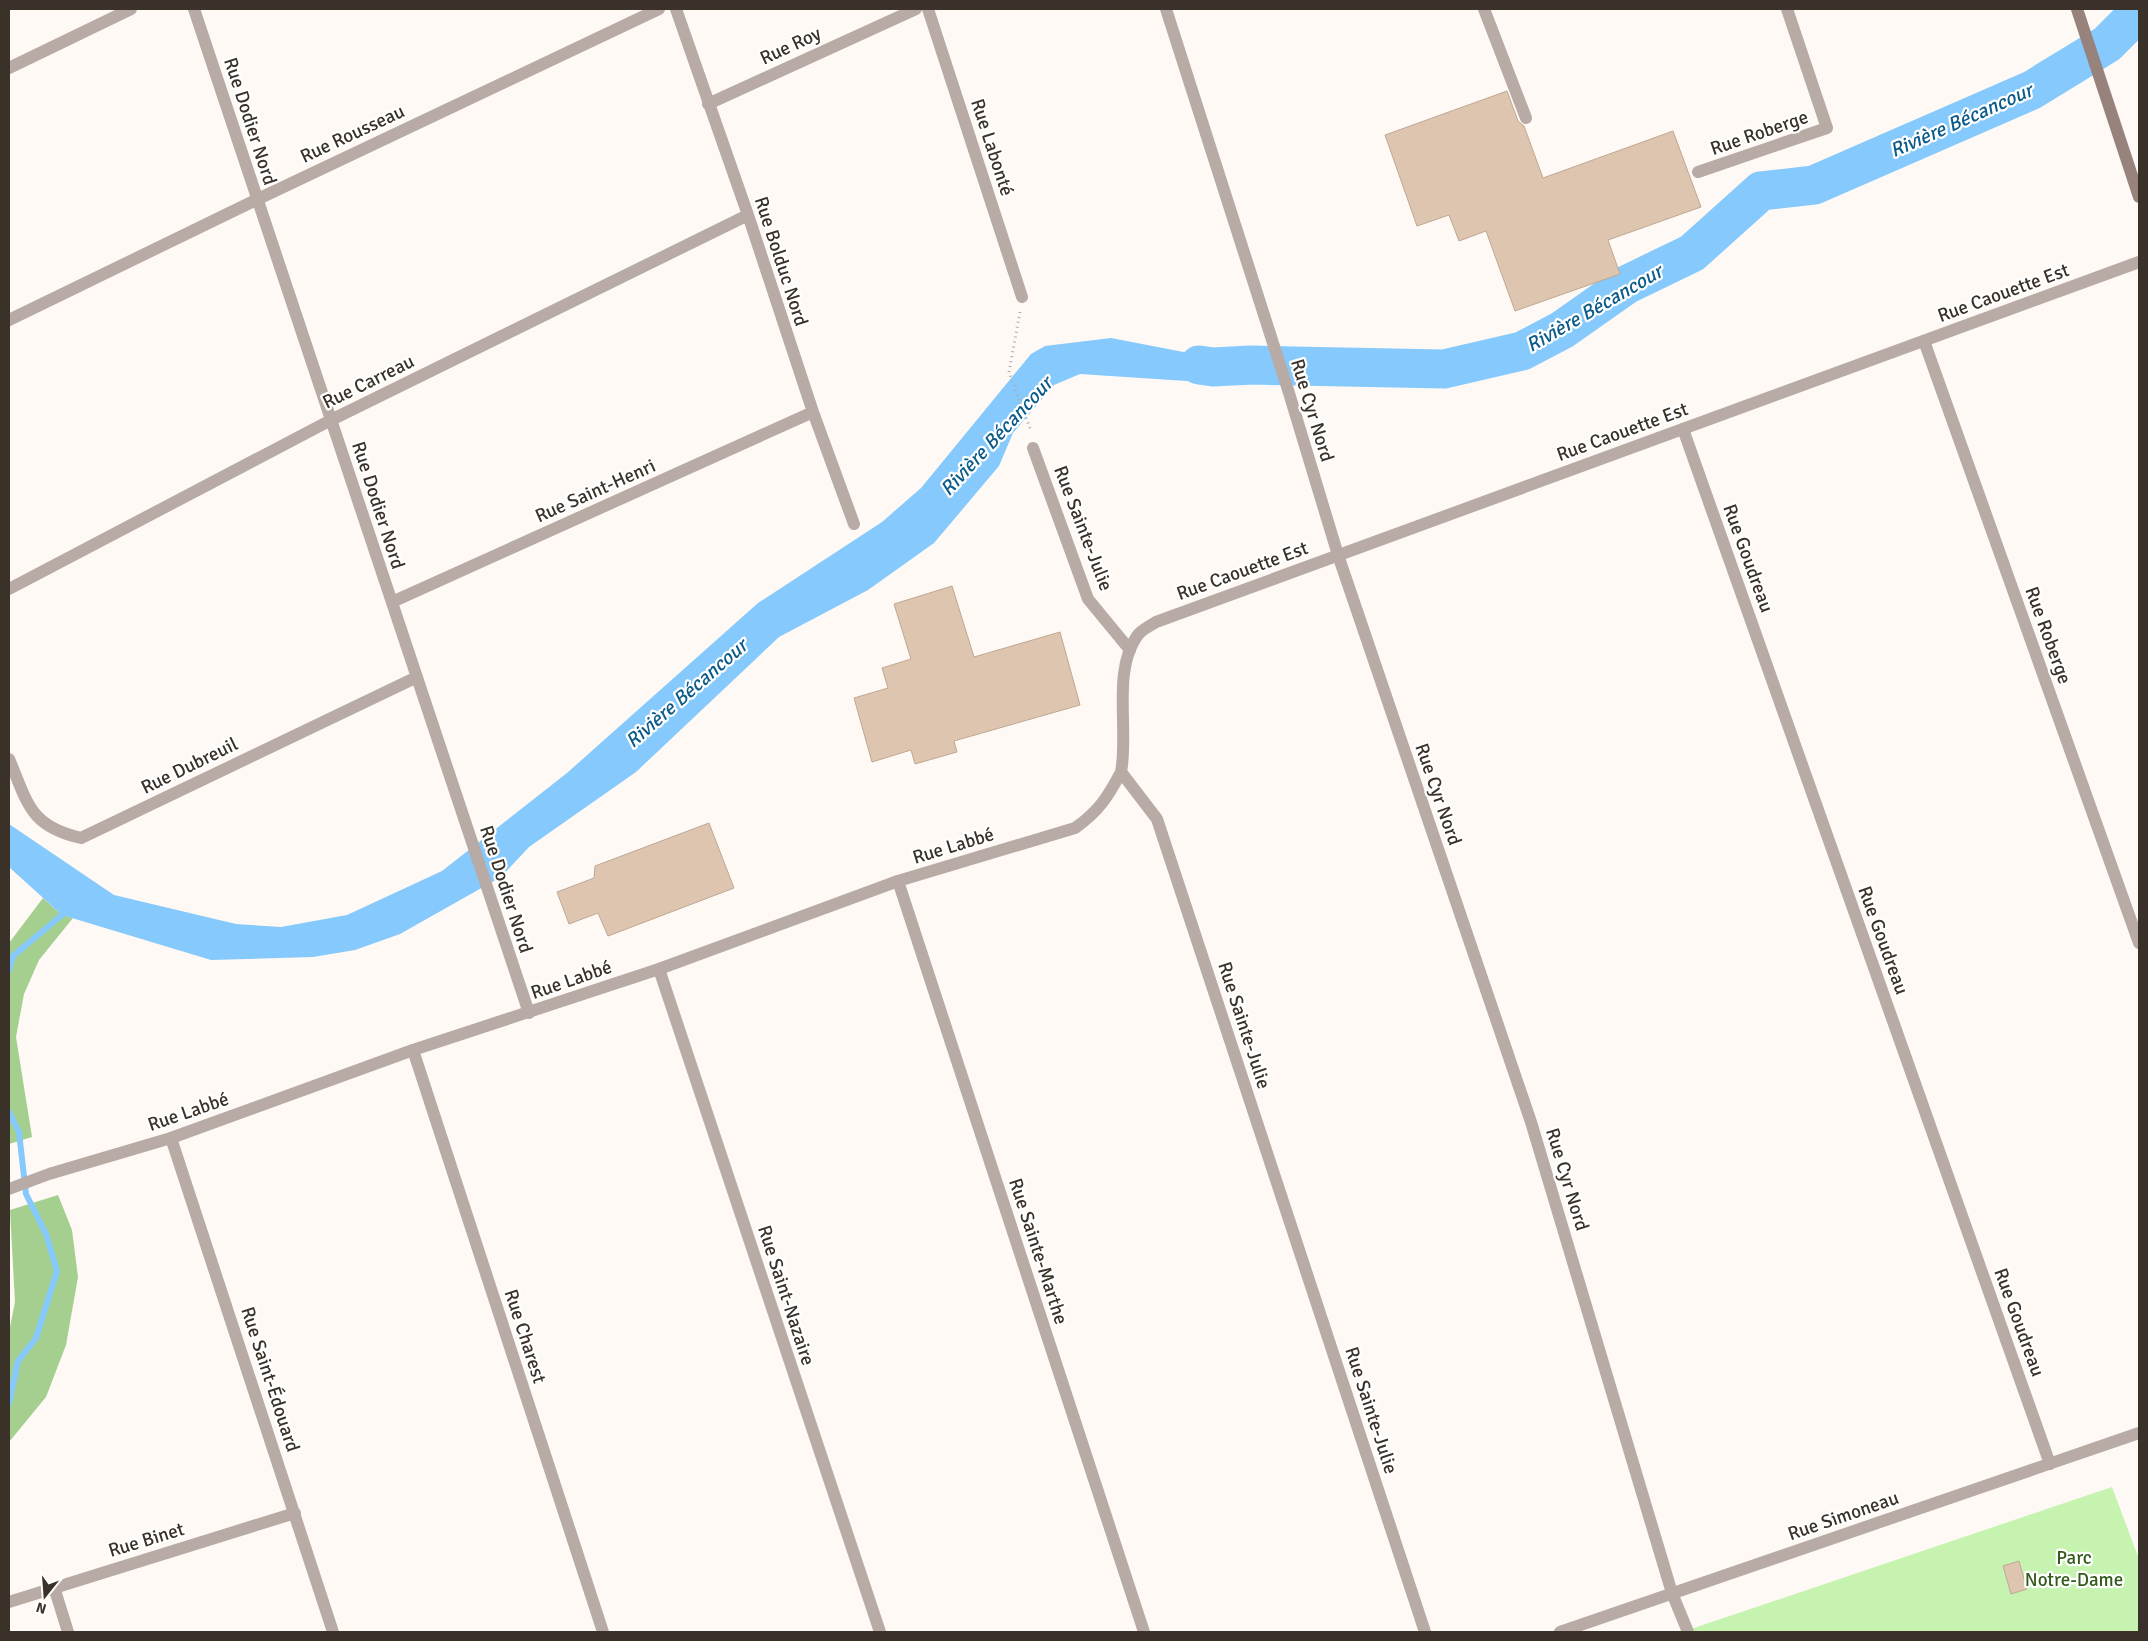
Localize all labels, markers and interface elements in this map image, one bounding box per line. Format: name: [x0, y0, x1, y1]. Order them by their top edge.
street label: Rue Roy: [756, 21, 825, 70]
street label: Rue Dodier Nord: [218, 54, 282, 188]
water label: Rivière Bécancour: [1886, 77, 2039, 163]
street label: Rue Labonté: [965, 96, 1019, 199]
street label: Rue Rousseau: [296, 99, 409, 169]
street label: Rue Roberge: [1707, 105, 1811, 161]
street label: Rue Bolduc Nord: [749, 193, 813, 329]
water label: Rivière Bécancour: [1522, 258, 1669, 358]
street label: Rue Caouette Est: [1934, 258, 2073, 328]
street label: Rue Carreau: [319, 349, 418, 414]
street label: Rue Cyr Nord: [1285, 356, 1339, 465]
water label: Rivière Bécancour: [935, 370, 1060, 501]
street label: Rue Caouette Est: [1553, 397, 1692, 467]
street label: Rue Dodier Nord: [346, 438, 410, 572]
street label: Rue Saint-Henri: [531, 454, 659, 528]
street label: Rue Sainte-Julie: [1048, 462, 1118, 594]
street label: Rue Goudreau: [1717, 501, 1779, 616]
street label: Rue Caouette Est: [1173, 536, 1312, 606]
street label: Rue Roberge: [2019, 583, 2077, 687]
water label: Rivière Bécancour: [620, 632, 754, 753]
street label: Rue Dubreuil: [137, 732, 242, 800]
street label: Rue Cyr Nord: [1409, 740, 1467, 848]
street label: Rue Dodier Nord: [474, 822, 538, 956]
street label: Rue Labbé: [910, 822, 997, 870]
street label: Rue Goudreau: [1852, 883, 1914, 998]
street label: Rue Labbé: [528, 955, 615, 1005]
street label: Rue Sainte-Julie: [1212, 959, 1276, 1092]
street label: Rue Labbé: [145, 1087, 232, 1137]
street label: Rue Cyr Nord: [1540, 1125, 1594, 1234]
street label: Rue Sainte-Marthe: [1003, 1175, 1073, 1327]
street label: Rue Saint-Nazaire: [752, 1222, 820, 1368]
street label: Rue Goudreau: [1988, 1265, 2050, 1380]
street label: Rue Charest: [499, 1286, 552, 1387]
street label: Rue Saint-Édouard: [235, 1304, 305, 1455]
street label: Rue Sainte-Julie: [1339, 1344, 1403, 1477]
street label: Rue Simoneau: [1785, 1486, 1902, 1546]
street label: Rue Binet: [105, 1517, 188, 1563]
park label: Parc Notre-Dame: [2025, 1546, 2123, 1592]
north arrow: [20, 1571, 70, 1621]
text: N: [34, 1598, 48, 1618]

